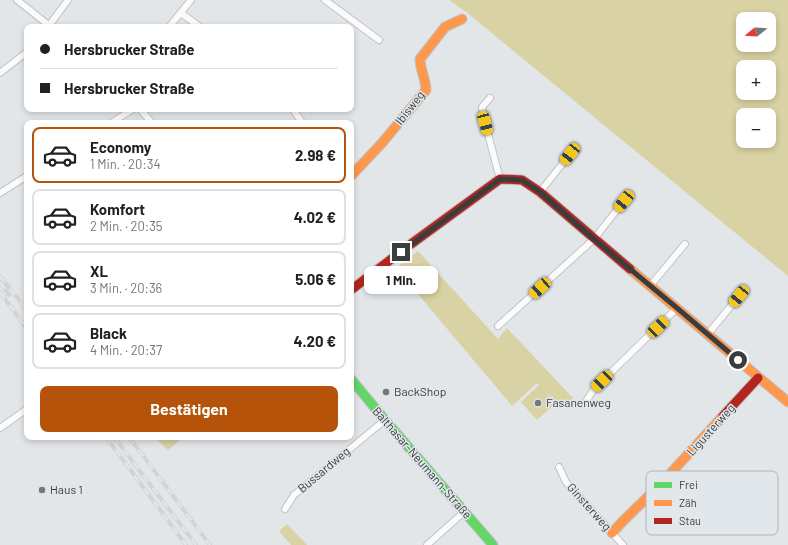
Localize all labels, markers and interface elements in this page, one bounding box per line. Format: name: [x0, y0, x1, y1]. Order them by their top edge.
north arrow: [736, 12, 776, 52]
map controls: [736, 12, 776, 148]
text: Hersbrucker Straße: [64, 40, 194, 58]
button: +: [736, 60, 776, 100]
text: Hersbrucker Straße: [64, 79, 194, 97]
street label: Ibisweg: [392, 88, 427, 127]
button: −: [736, 108, 776, 148]
car: [476, 110, 494, 136]
icon: car: [42, 137, 78, 173]
text: Economy: [90, 138, 151, 156]
car: [558, 141, 582, 167]
text: 2.98 €: [295, 146, 336, 164]
text: 1 Min. · 20:34: [90, 156, 161, 172]
car: [612, 188, 636, 214]
icon: car: [42, 199, 78, 235]
text: Komfort: [90, 200, 145, 218]
text: 4.02 €: [294, 208, 336, 226]
text: 2 Min. · 20:35: [90, 218, 163, 234]
route end: [392, 243, 410, 261]
icon: car: [42, 261, 78, 297]
text: XL: [90, 262, 108, 280]
callout: 1 Min.: [364, 266, 438, 294]
text: 5.06 €: [295, 270, 336, 288]
text: 1 Min.: [386, 272, 416, 288]
car: [527, 276, 553, 300]
text: 3 Min. · 20:36: [90, 280, 162, 296]
car: [727, 283, 751, 309]
car: [645, 314, 671, 340]
icon: car: [42, 323, 78, 359]
text: Black: [90, 324, 127, 342]
text: 4.20 €: [293, 332, 336, 350]
text: 4 Min. · 20:37: [90, 342, 162, 358]
route start: [729, 351, 747, 369]
car: [589, 368, 615, 394]
place label: BackShop: [394, 384, 446, 398]
button: Bestätigen: [40, 386, 338, 432]
marker: BackShop: [381, 387, 391, 397]
place label: Fasanenweg: [546, 395, 611, 409]
marker: Fasanenweg: [533, 398, 543, 408]
street label: Ligusterweg: [683, 400, 737, 458]
street label: Balthasar-Neumann-Straße: [370, 404, 475, 521]
street label: Bussardweg: [295, 443, 352, 495]
legend: [646, 471, 778, 535]
text: Frei: [679, 478, 698, 491]
street label: Ginsterweg: [565, 480, 615, 533]
place label: Haus 1: [50, 482, 83, 496]
marker: Haus 1: [37, 485, 47, 495]
text: Zäh: [679, 496, 697, 509]
text: Stau: [679, 514, 701, 527]

